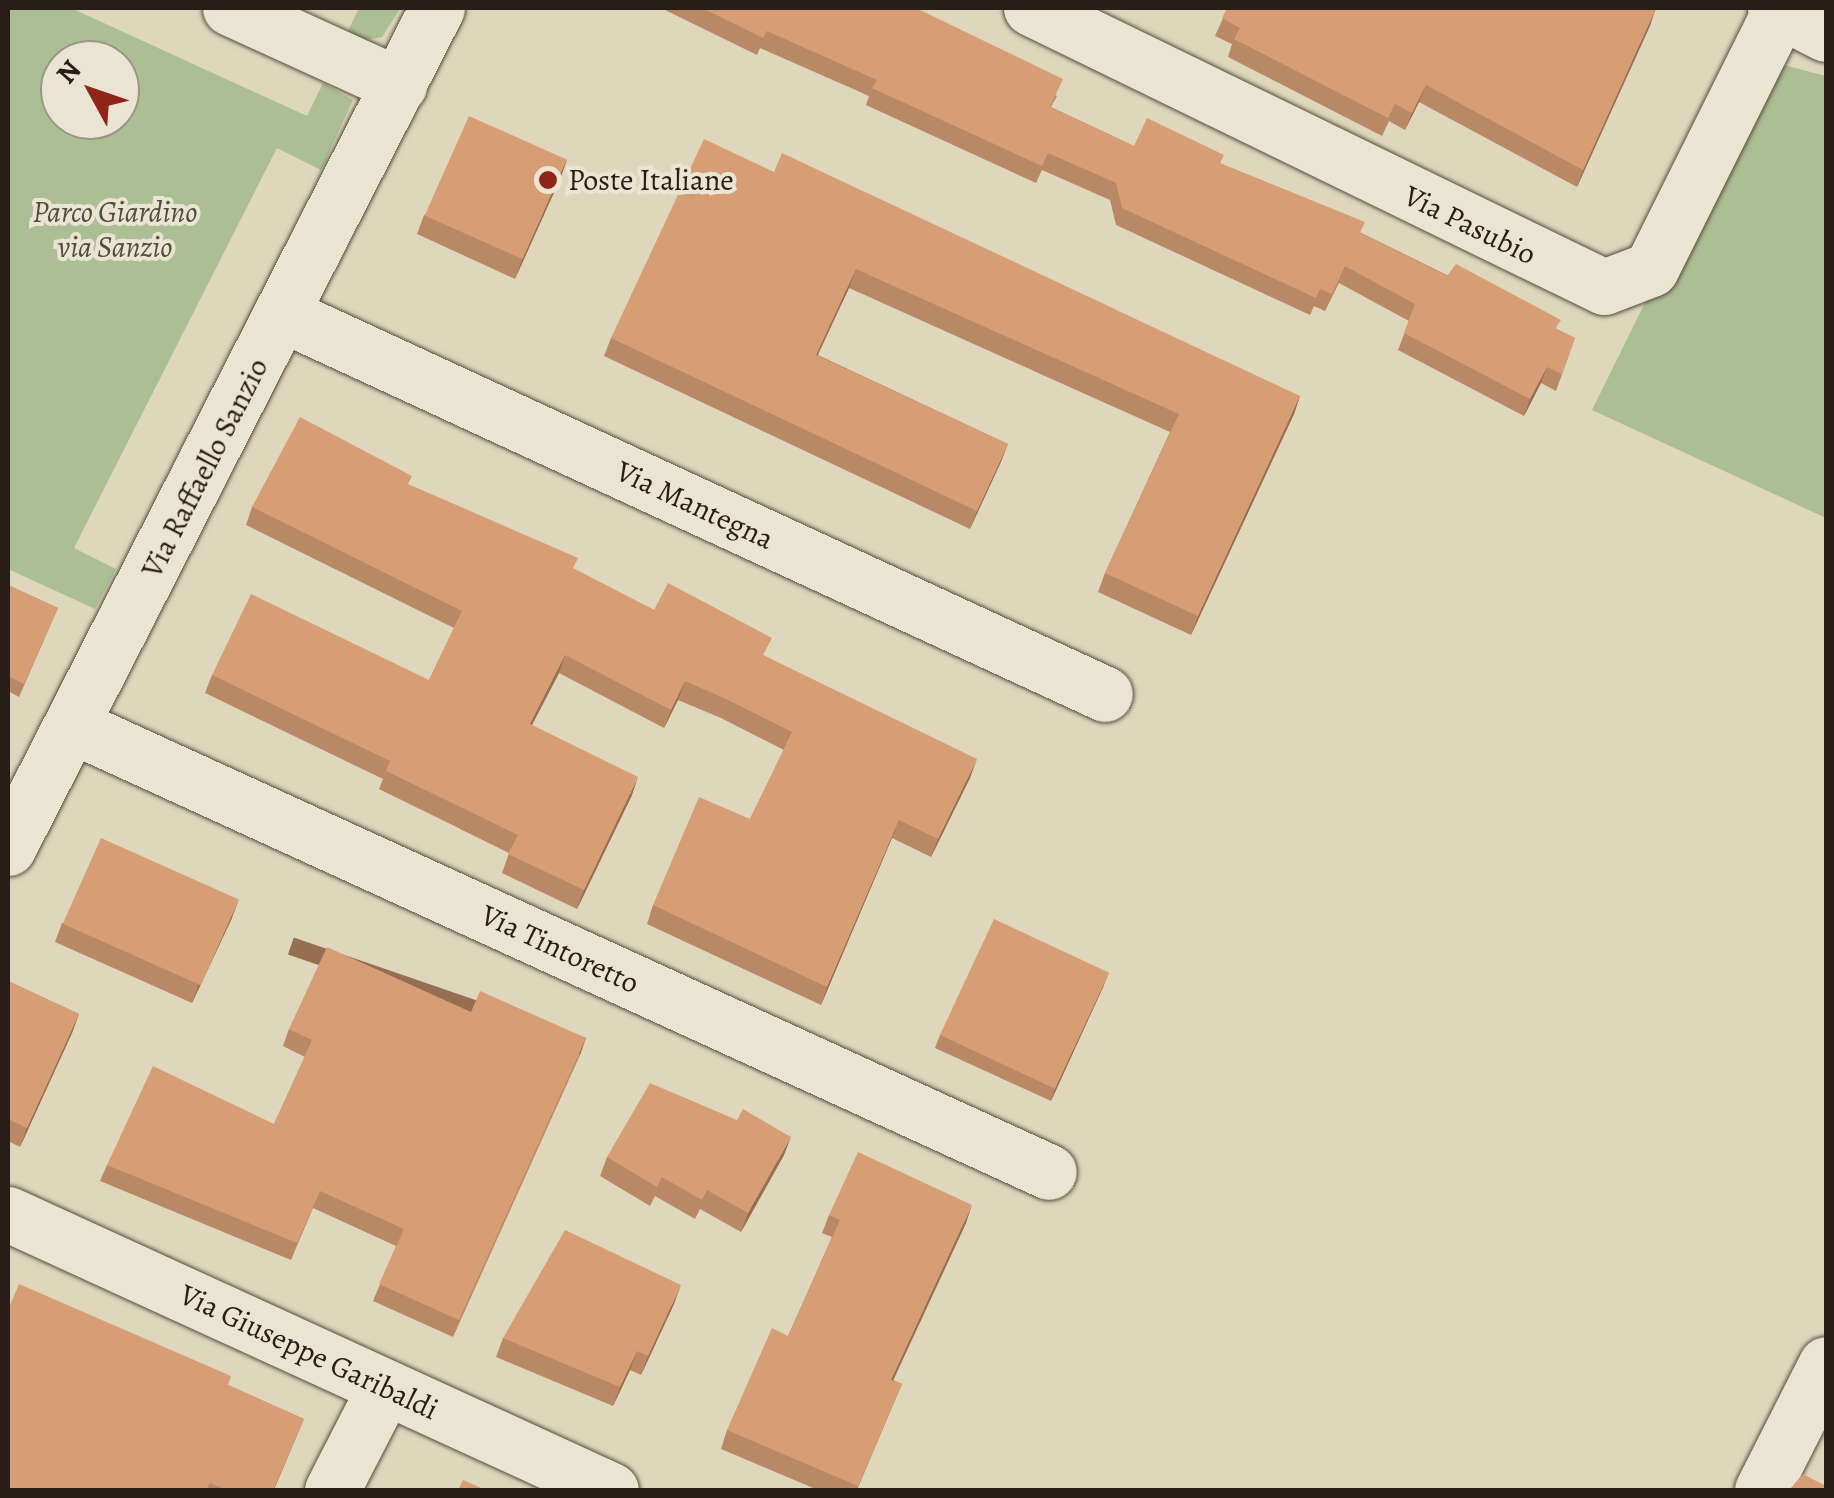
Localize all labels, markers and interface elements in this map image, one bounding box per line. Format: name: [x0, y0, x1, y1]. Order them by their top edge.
north arrow: [40, 40, 140, 140]
text: N: [47, 52, 90, 92]
place label: Poste Italiane: [568, 162, 734, 198]
marker: Poste Italiane: [537, 169, 559, 191]
street label: Via Pasubio: [1398, 178, 1542, 272]
park label: Parco Giardino via Sanzio: [33, 194, 197, 264]
street label: Via Raffaello Sanzio: [134, 352, 276, 584]
street label: Via Mantegna: [611, 453, 779, 557]
street label: Via Tintoretto: [475, 897, 645, 1001]
street label: Via Giuseppe Garibaldi: [174, 1276, 444, 1428]

